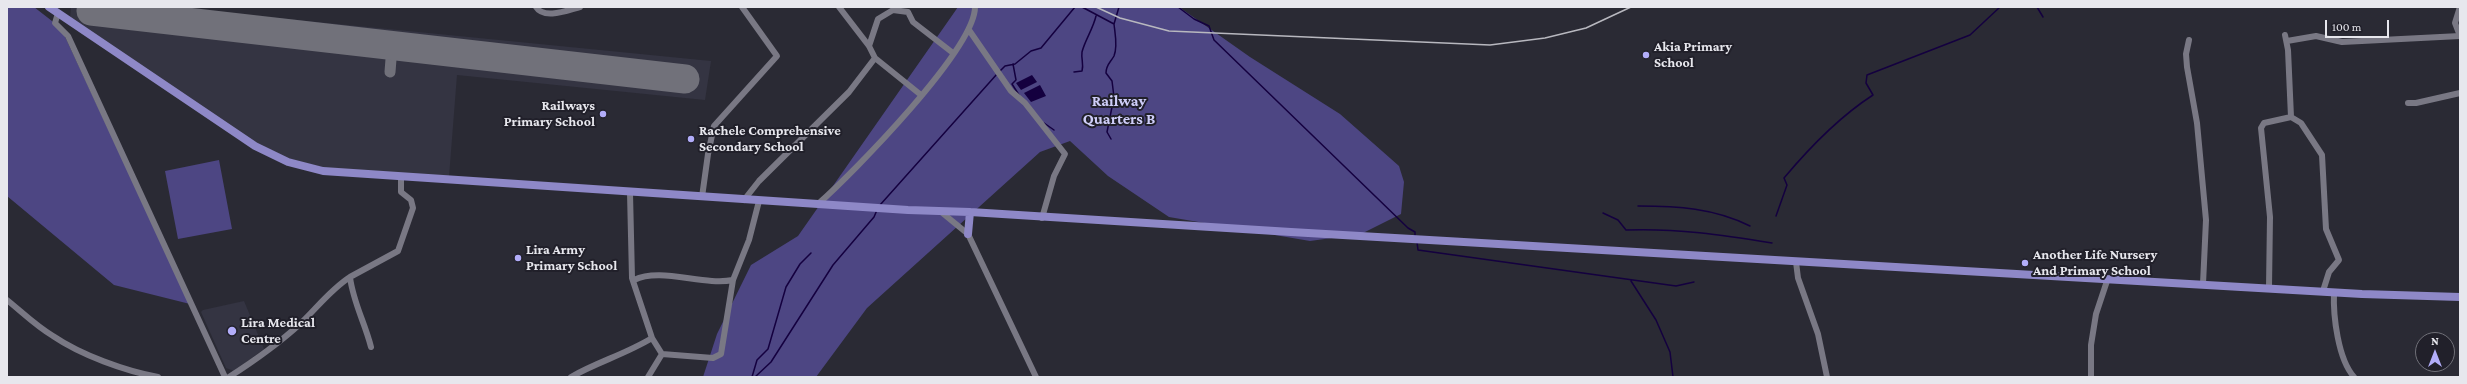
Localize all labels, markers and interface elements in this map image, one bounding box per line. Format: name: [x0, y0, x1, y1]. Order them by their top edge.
scale bar: [2327, 12, 2391, 38]
text: 100 m: [2332, 20, 2361, 34]
place label: Akia Primary School: [1654, 39, 1732, 72]
marker: Akia Primary School: [1641, 50, 1651, 60]
district label: Railway Quarters B: [1083, 91, 1155, 129]
place label: Railways Primary School: [504, 98, 595, 130]
marker: Railways Primary School: [598, 109, 608, 119]
place label: Rachele Comprehensive Secondary School: [699, 123, 841, 156]
marker: Rachele Comprehensive Secondary School: [686, 134, 696, 144]
place label: Lira Army Primary School: [526, 242, 617, 274]
place label: Another Life Nursery And Primary School: [2033, 247, 2157, 280]
marker: Lira Army Primary School: [513, 253, 523, 263]
marker: Another Life Nursery And Primary School: [2020, 258, 2030, 268]
place label: Lira Medical Centre: [241, 315, 315, 348]
marker: Lira Medical Centre: [226, 325, 238, 337]
north arrow: [2415, 332, 2455, 372]
text: N: [2431, 335, 2439, 347]

